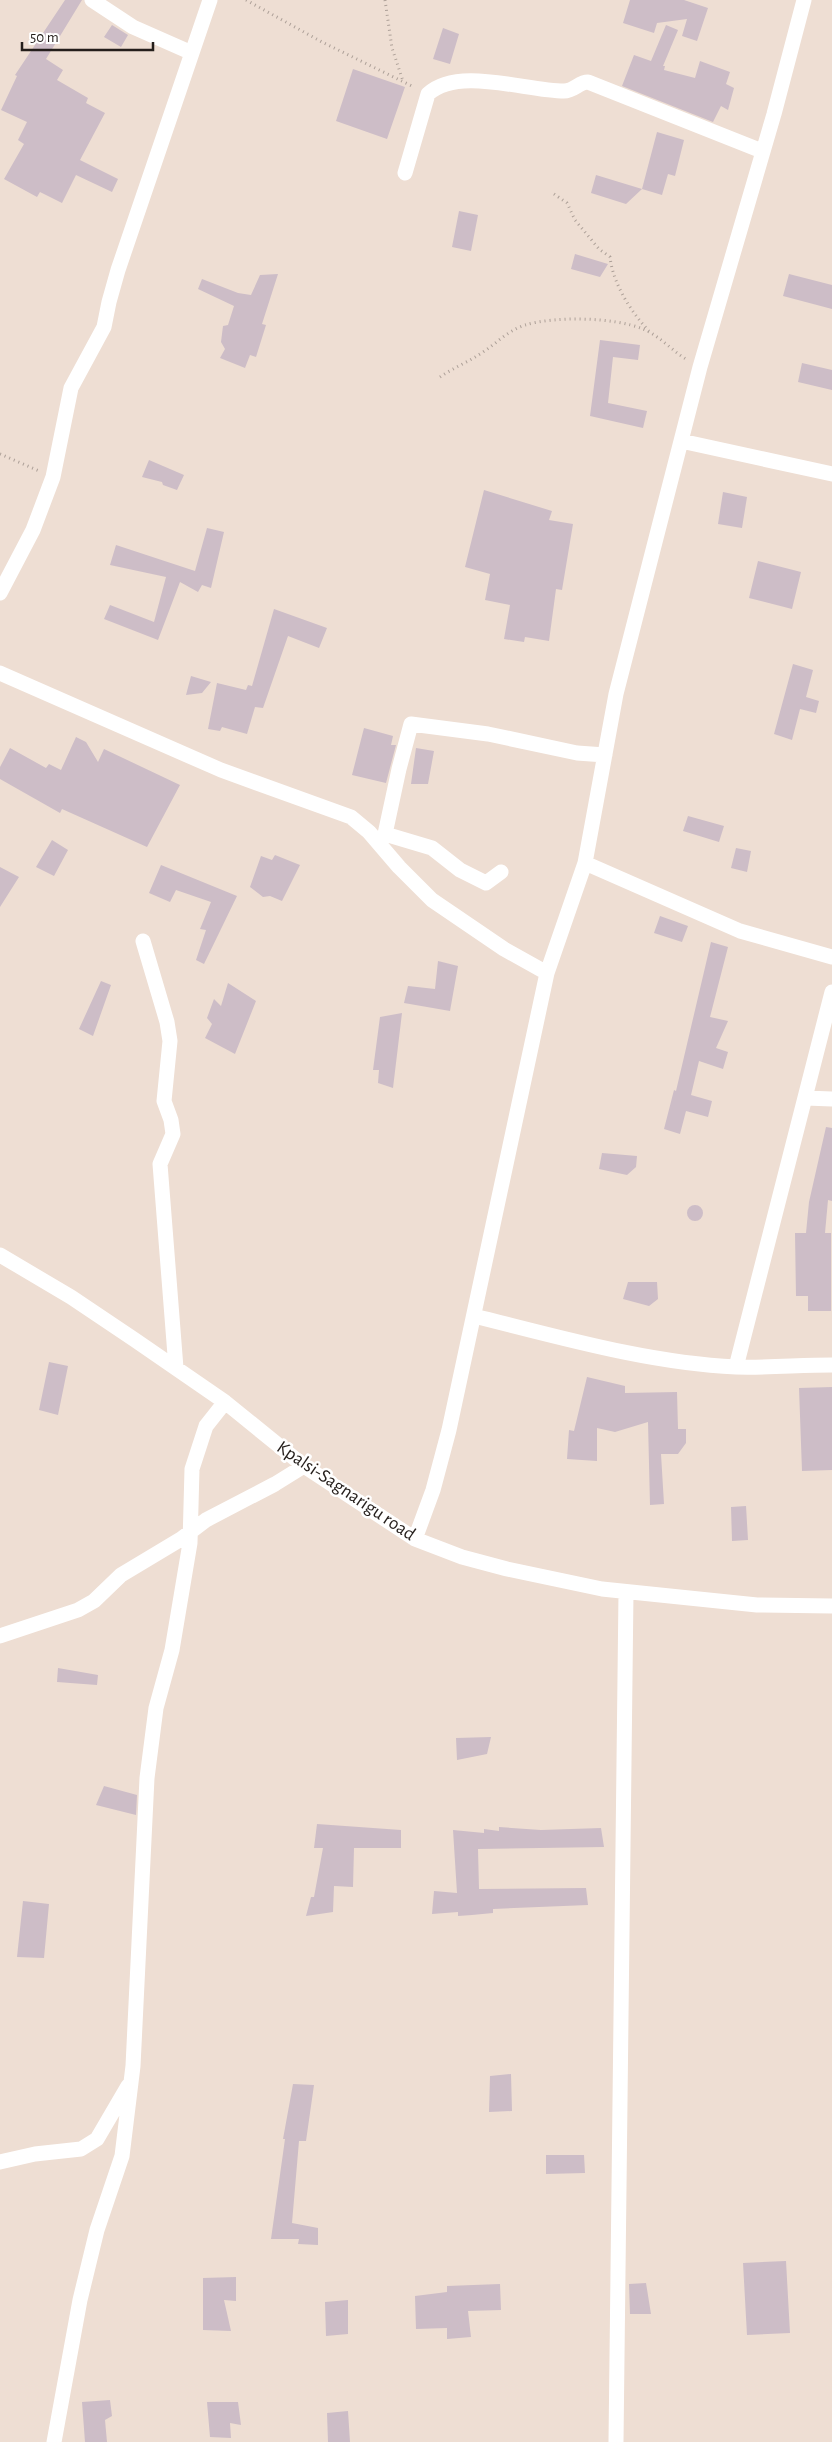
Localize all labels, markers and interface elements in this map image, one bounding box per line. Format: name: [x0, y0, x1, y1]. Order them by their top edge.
scale bar: [22, 20, 154, 52]
text: 50 m: [30, 30, 59, 45]
street label: Kpalsi-Sagnarigu road: [273, 1438, 419, 1544]

